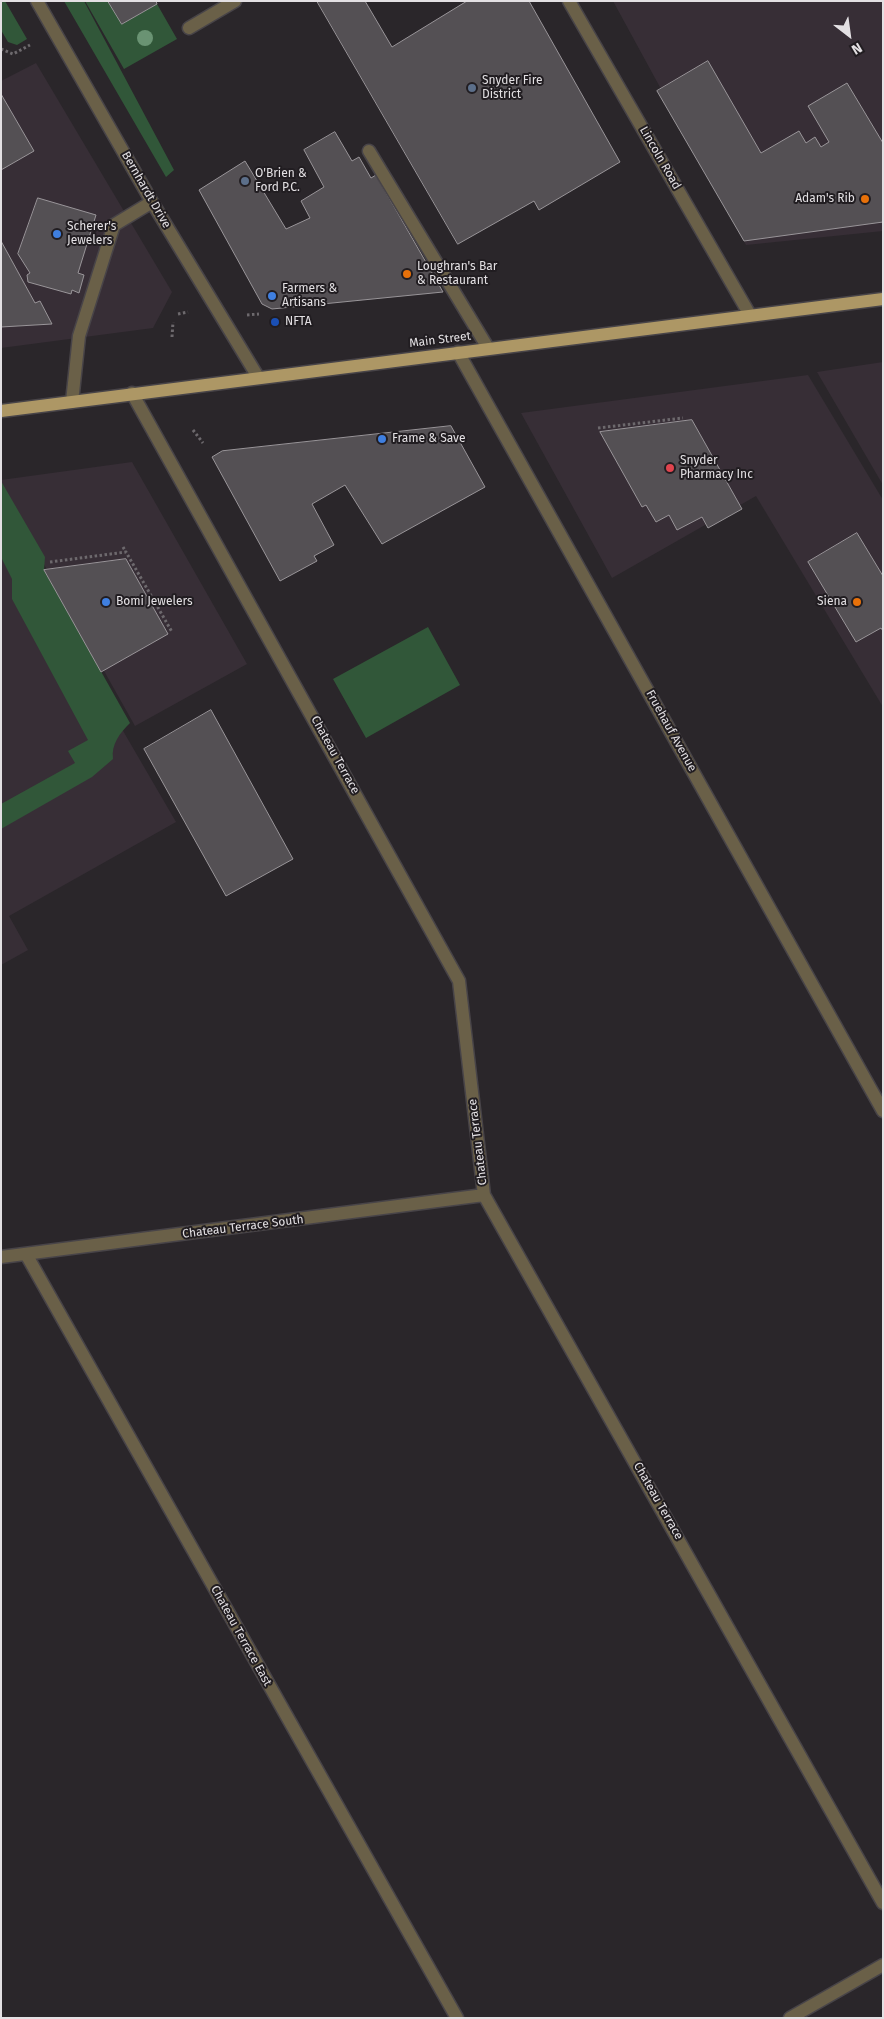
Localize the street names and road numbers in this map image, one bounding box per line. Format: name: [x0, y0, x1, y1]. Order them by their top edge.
street label: Lincoln Road: [636, 124, 684, 192]
street label: Bernhardt Drive: [118, 149, 174, 231]
street label: Main Street: [408, 329, 472, 351]
street label: Fruehauf Avenue: [643, 688, 699, 774]
street label: Chateau Terrace: [308, 714, 362, 796]
street label: Chateau Terrace: [466, 1098, 490, 1186]
street label: Chateau Terrace South: [182, 1212, 304, 1242]
street label: Chateau Terrace: [630, 1460, 686, 1542]
street label: Chateau Terrace East: [207, 1583, 275, 1689]

